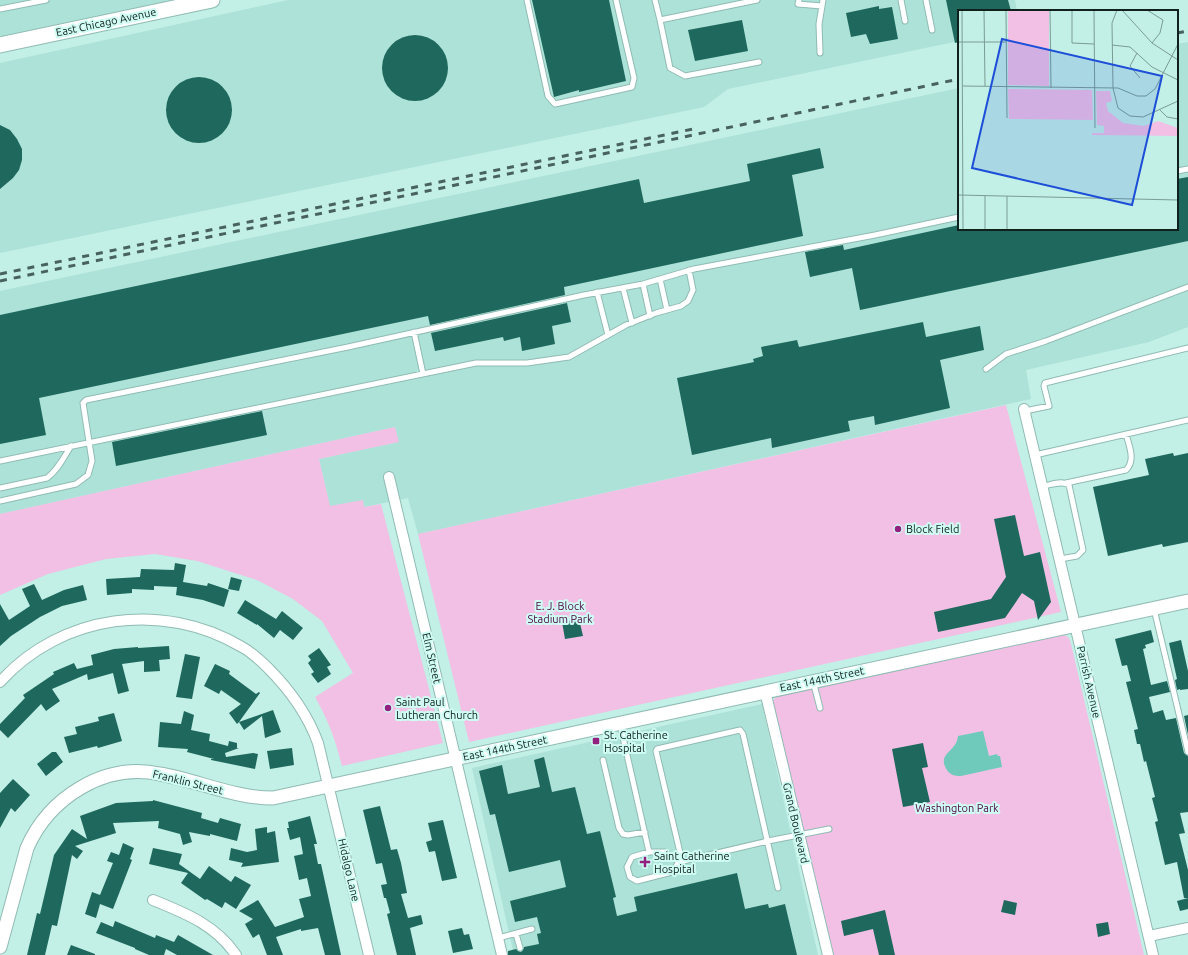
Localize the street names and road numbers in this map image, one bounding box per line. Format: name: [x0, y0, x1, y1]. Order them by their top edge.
street label: East Chicago Avenue: [55, 6, 157, 38]
street label: Elm Street: [420, 631, 444, 685]
street label: Parrish Avenue: [1075, 645, 1103, 719]
street label: East 144th Street: [779, 664, 866, 694]
street label: East 144th Street: [462, 733, 549, 763]
street label: Franklin Street: [151, 767, 225, 797]
street label: Grand Boulevard: [781, 781, 811, 865]
street label: Hidalgo Lane: [336, 837, 362, 903]

